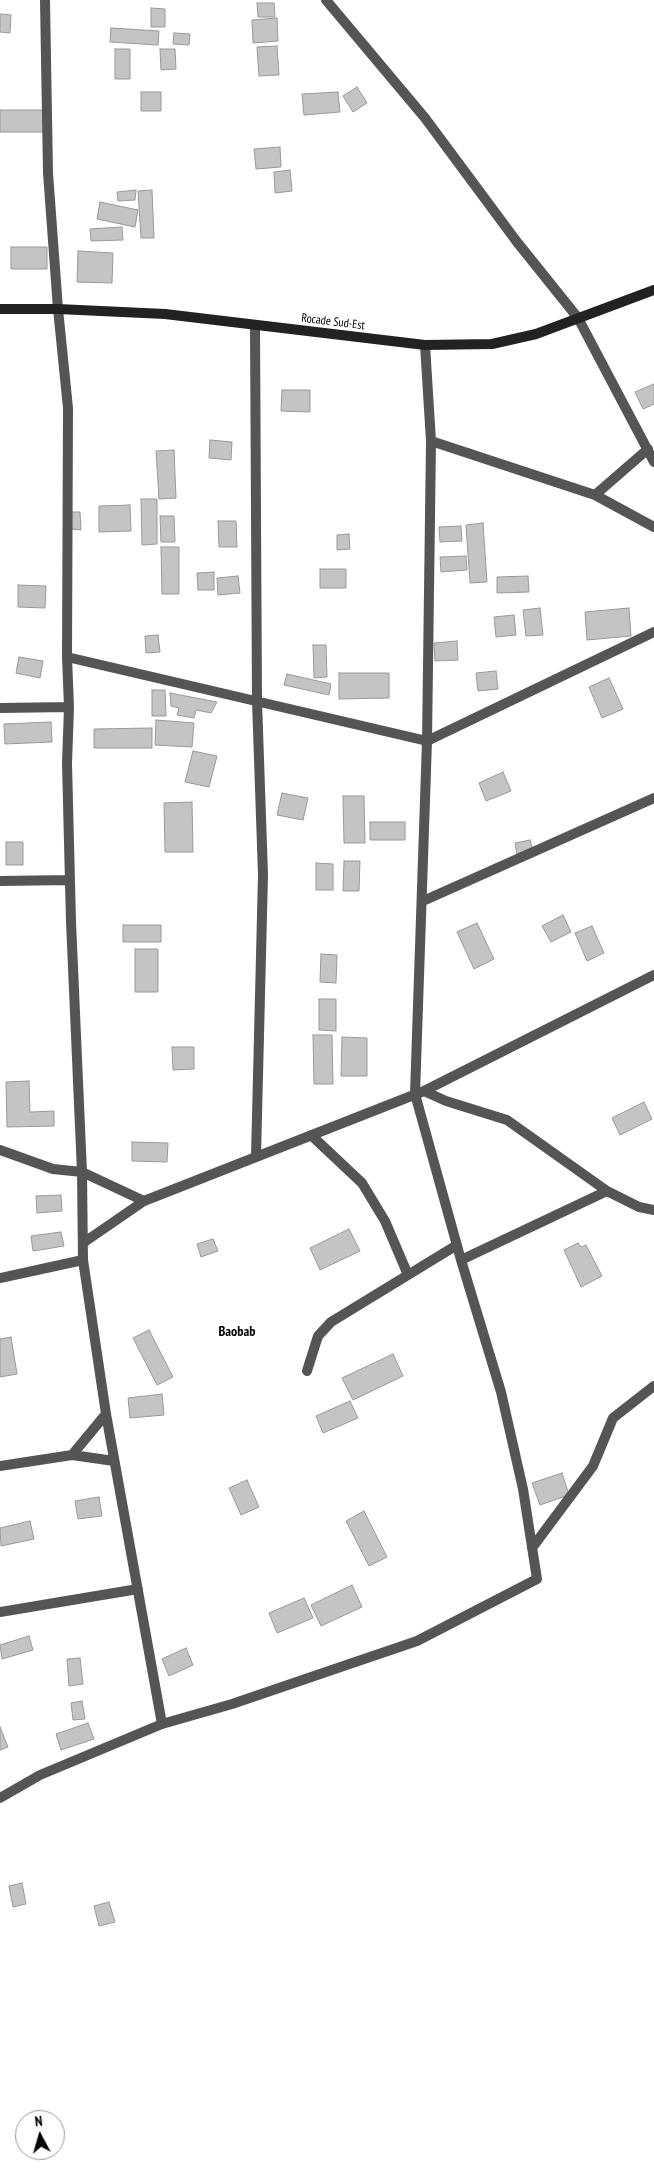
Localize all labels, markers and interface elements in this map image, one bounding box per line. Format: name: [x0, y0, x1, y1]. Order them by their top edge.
street label: Rocade Sud-Est: [300, 311, 366, 333]
district label: Baobab: [218, 1324, 256, 1340]
north arrow: [15, 2110, 65, 2160]
text: N: [34, 2112, 43, 2130]

